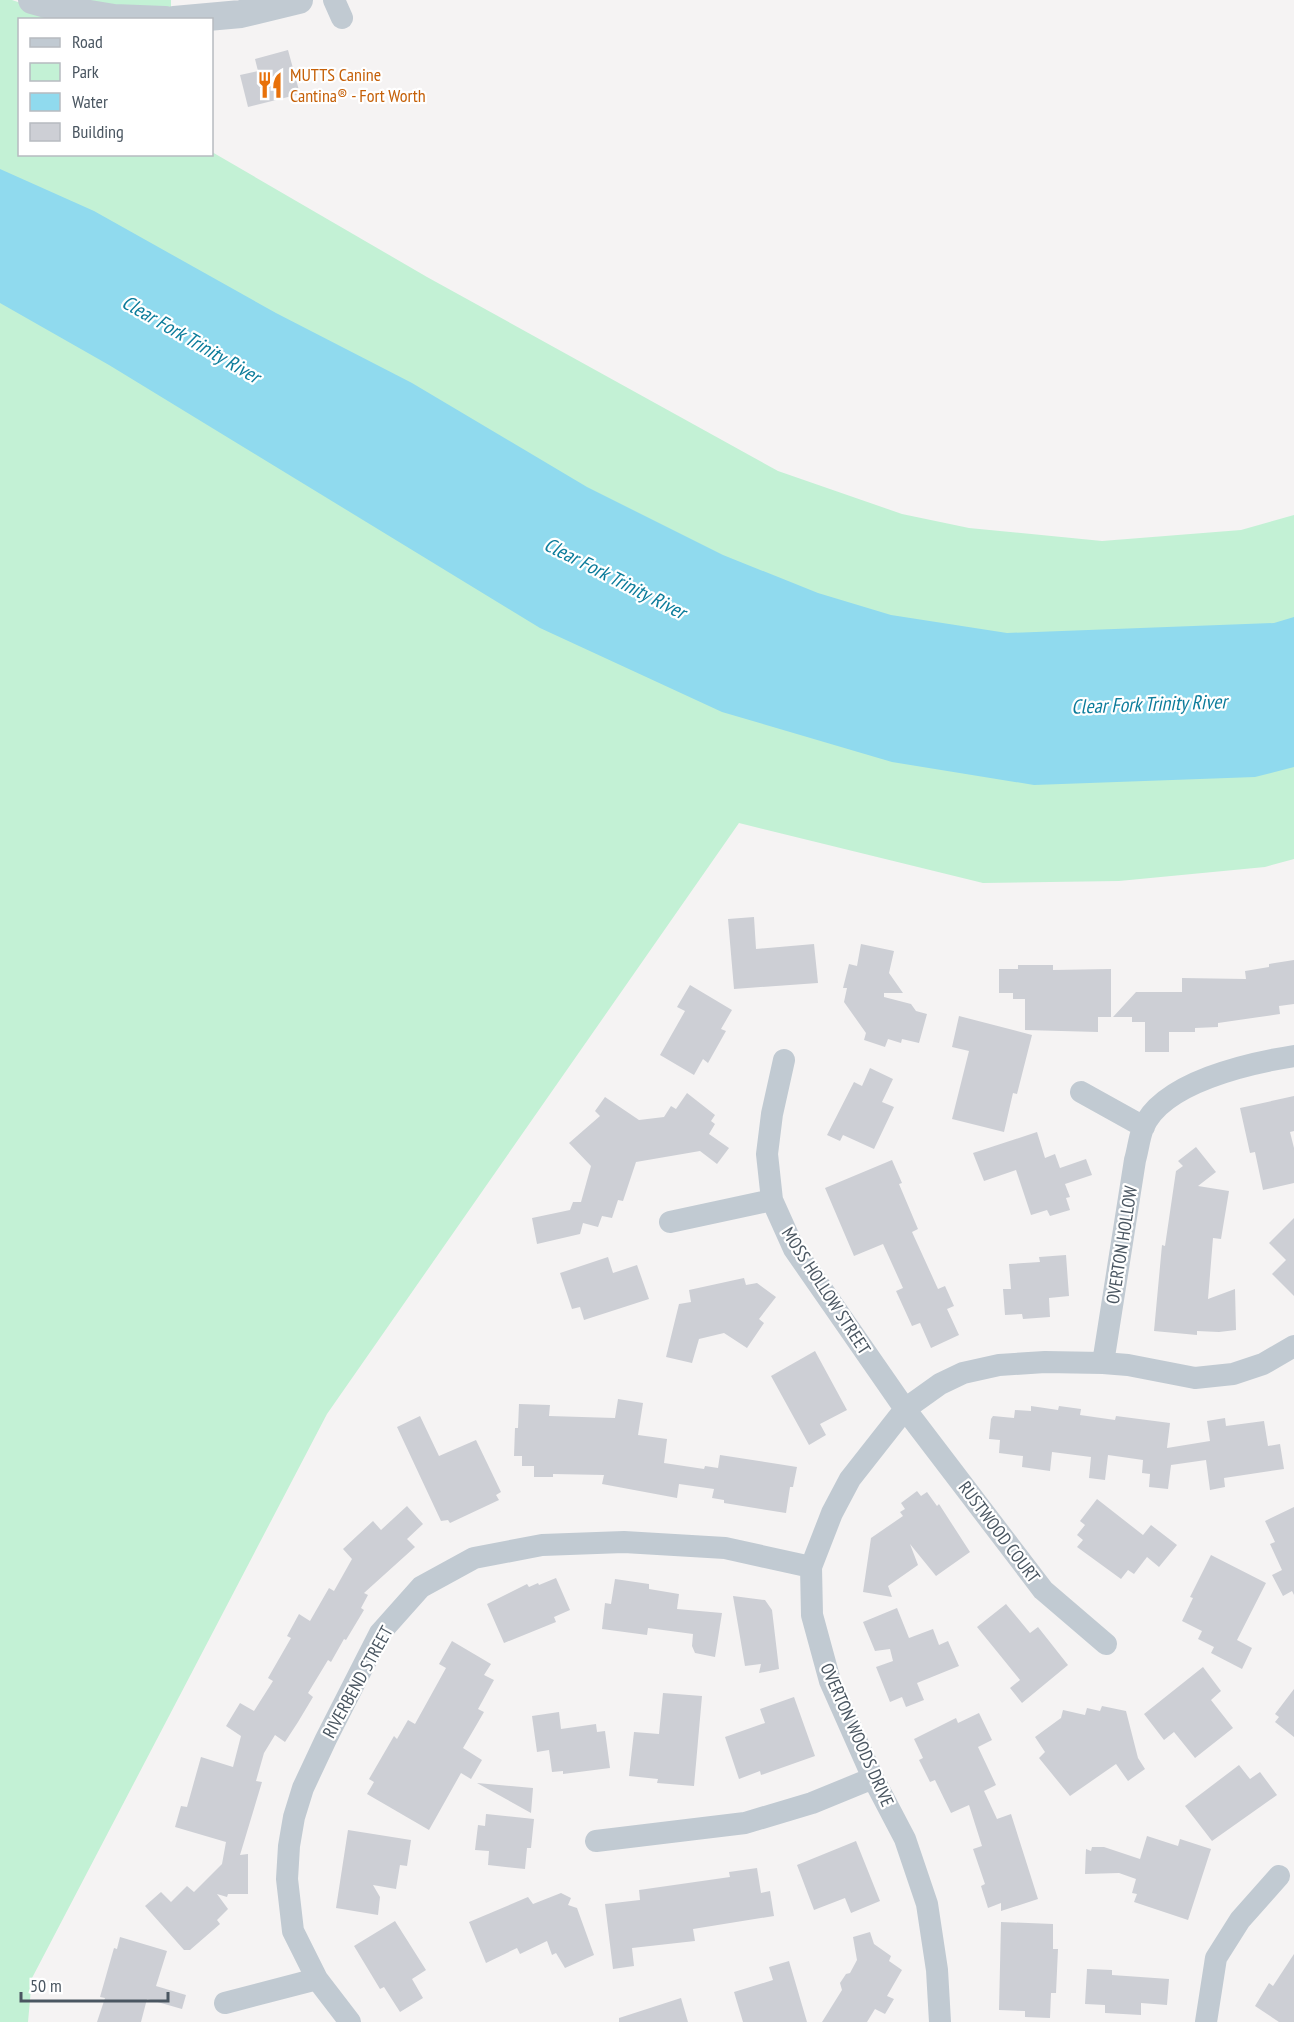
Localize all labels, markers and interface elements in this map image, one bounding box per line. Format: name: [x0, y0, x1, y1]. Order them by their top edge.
legend: [18, 18, 213, 156]
text: Road: [72, 30, 103, 53]
text: Park: [72, 60, 99, 83]
place label: MUTTS Canine Cantina® - Fort Worth: [290, 63, 426, 107]
restaurant icon: MUTTS Canine Cantina® - Fort Worth: [255, 70, 285, 100]
text: Water: [72, 90, 108, 113]
text: Building: [72, 120, 124, 143]
water label: Clear Fork Trinity River: [117, 289, 267, 390]
water label: Clear Fork Trinity River: [540, 531, 692, 626]
water label: Clear Fork Trinity River: [1071, 688, 1230, 720]
street label: OVERTON HOLLOW: [1101, 1184, 1142, 1306]
street label: MOSS HOLLOW STREET: [777, 1223, 876, 1359]
street label: RUSTWOOD COURT: [954, 1476, 1045, 1587]
street label: RIVERBEND STREET: [317, 1622, 398, 1742]
street label: OVERTON WOODS DRIVE: [815, 1659, 899, 1810]
scale bar: [21, 1965, 168, 2003]
text: 50 m: [30, 1974, 62, 1997]

